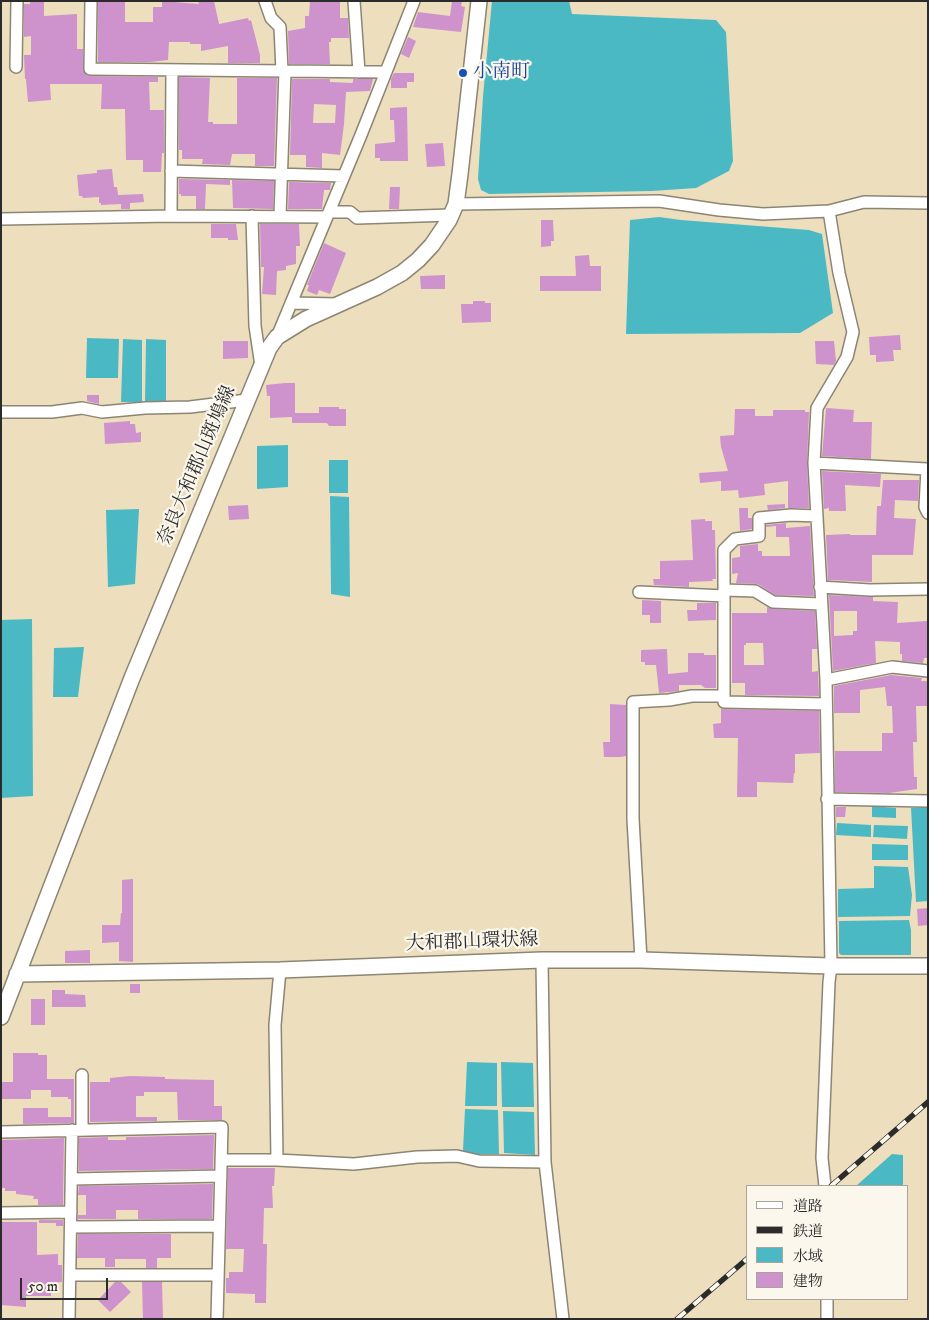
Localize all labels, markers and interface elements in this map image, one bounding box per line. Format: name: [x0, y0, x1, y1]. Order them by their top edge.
place label: 小南町: [473, 62, 530, 84]
marker: 小南町: [457, 67, 469, 79]
street label: 奈良大和郡山斑鳩線: [154, 383, 242, 549]
street label: 大和郡山環状線: [405, 929, 539, 957]
legend: [746, 1185, 909, 1300]
text: 道路: [793, 1197, 823, 1216]
text: 鉄道: [793, 1222, 823, 1241]
text: 水域: [793, 1247, 823, 1266]
scale bar: [22, 1268, 110, 1300]
text: 建物: [793, 1272, 823, 1291]
text: 50 m: [28, 1277, 58, 1296]

